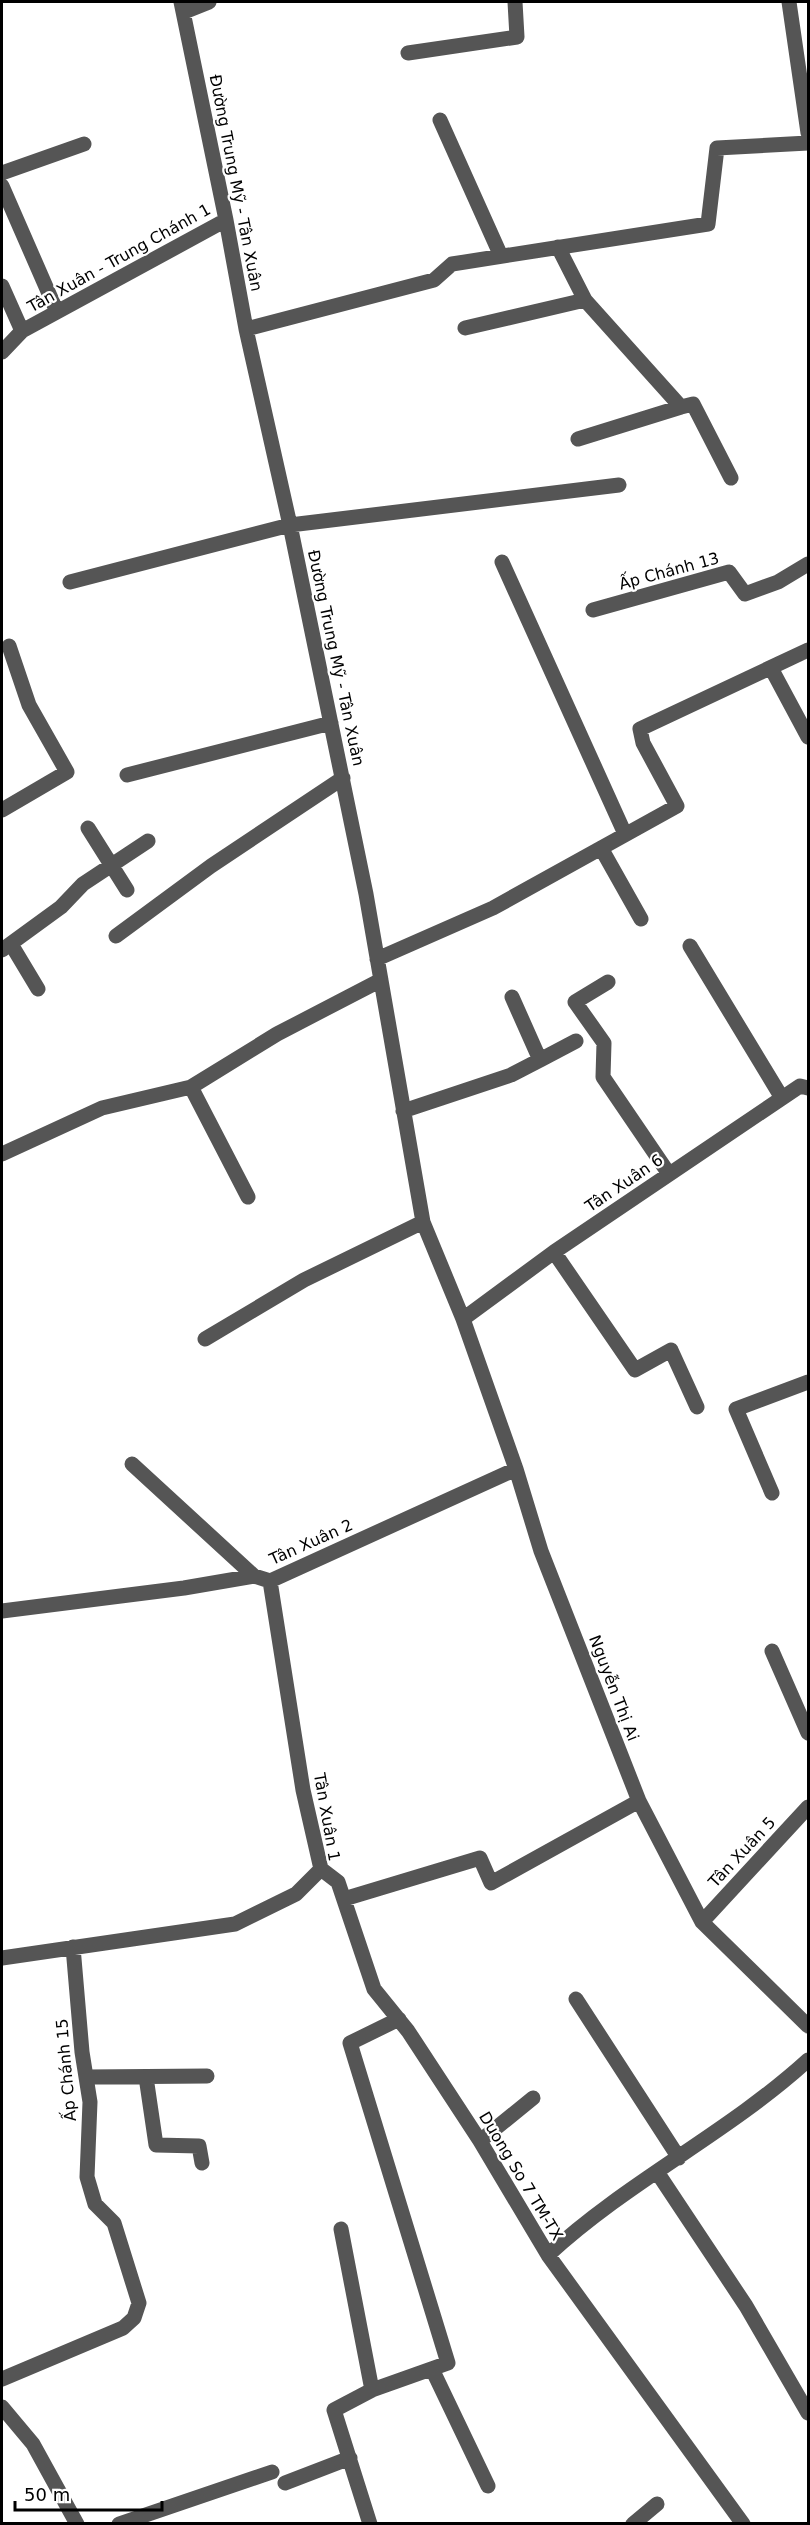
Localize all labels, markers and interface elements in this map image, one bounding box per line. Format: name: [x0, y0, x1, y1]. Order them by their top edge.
street label: Đường Trung Mỹ - Tân Xuân: [206, 73, 266, 293]
street label: Tân Xuân - Trung Chánh 1: [23, 200, 214, 317]
street label: Ấp Chánh 13: [616, 547, 721, 594]
street label: Đường Trung Mỹ - Tân Xuân: [304, 548, 368, 768]
street label: Tân Xuân 6: [581, 1150, 666, 1216]
street label: Tân Xuân 2: [265, 1515, 356, 1569]
street label: Nguyễn Thị Ai: [585, 1632, 643, 1744]
street label: Tân Xuân 1: [310, 1770, 344, 1863]
street label: Tân Xuân 5: [704, 1813, 779, 1892]
street label: Ấp Chánh 15: [50, 2018, 80, 2122]
street label: Duong So 7 TM-TX: [475, 2108, 567, 2244]
scale bar: [15, 2474, 162, 2512]
text: 50 m: [24, 2484, 70, 2505]

